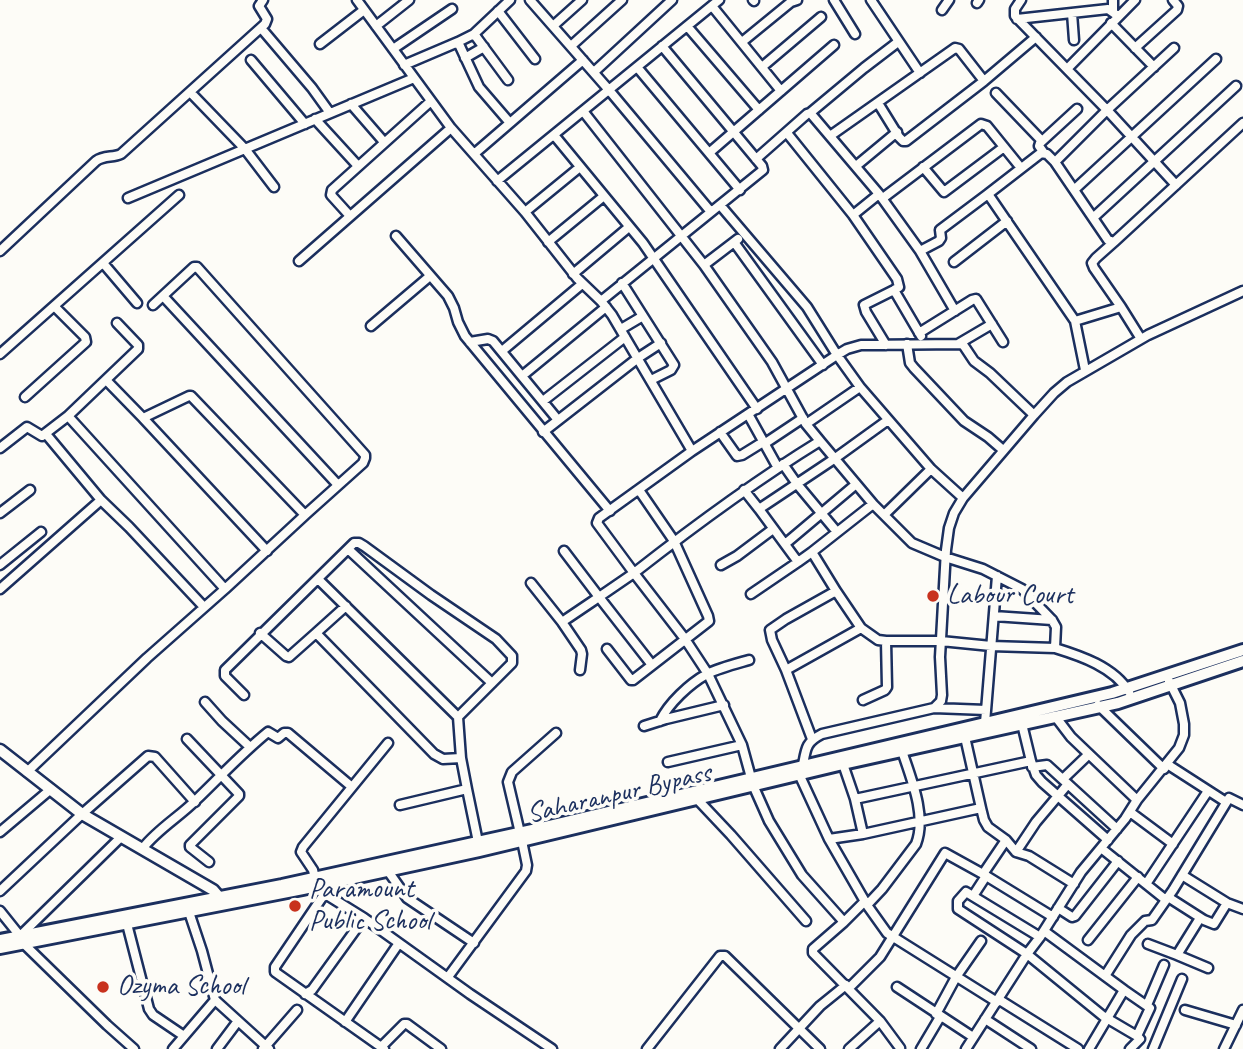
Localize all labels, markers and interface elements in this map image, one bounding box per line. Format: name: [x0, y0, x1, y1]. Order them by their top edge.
place label: Labour Court: [947, 579, 1073, 613]
marker: Labour Court: [925, 588, 941, 604]
street label: Saharanpur Bypass: [524, 757, 714, 831]
place label: Paramount Public School: [309, 873, 431, 939]
marker: Paramount Public School: [287, 898, 303, 914]
place label: Ozyma School: [117, 970, 245, 1004]
marker: Ozyma School: [95, 979, 111, 995]

